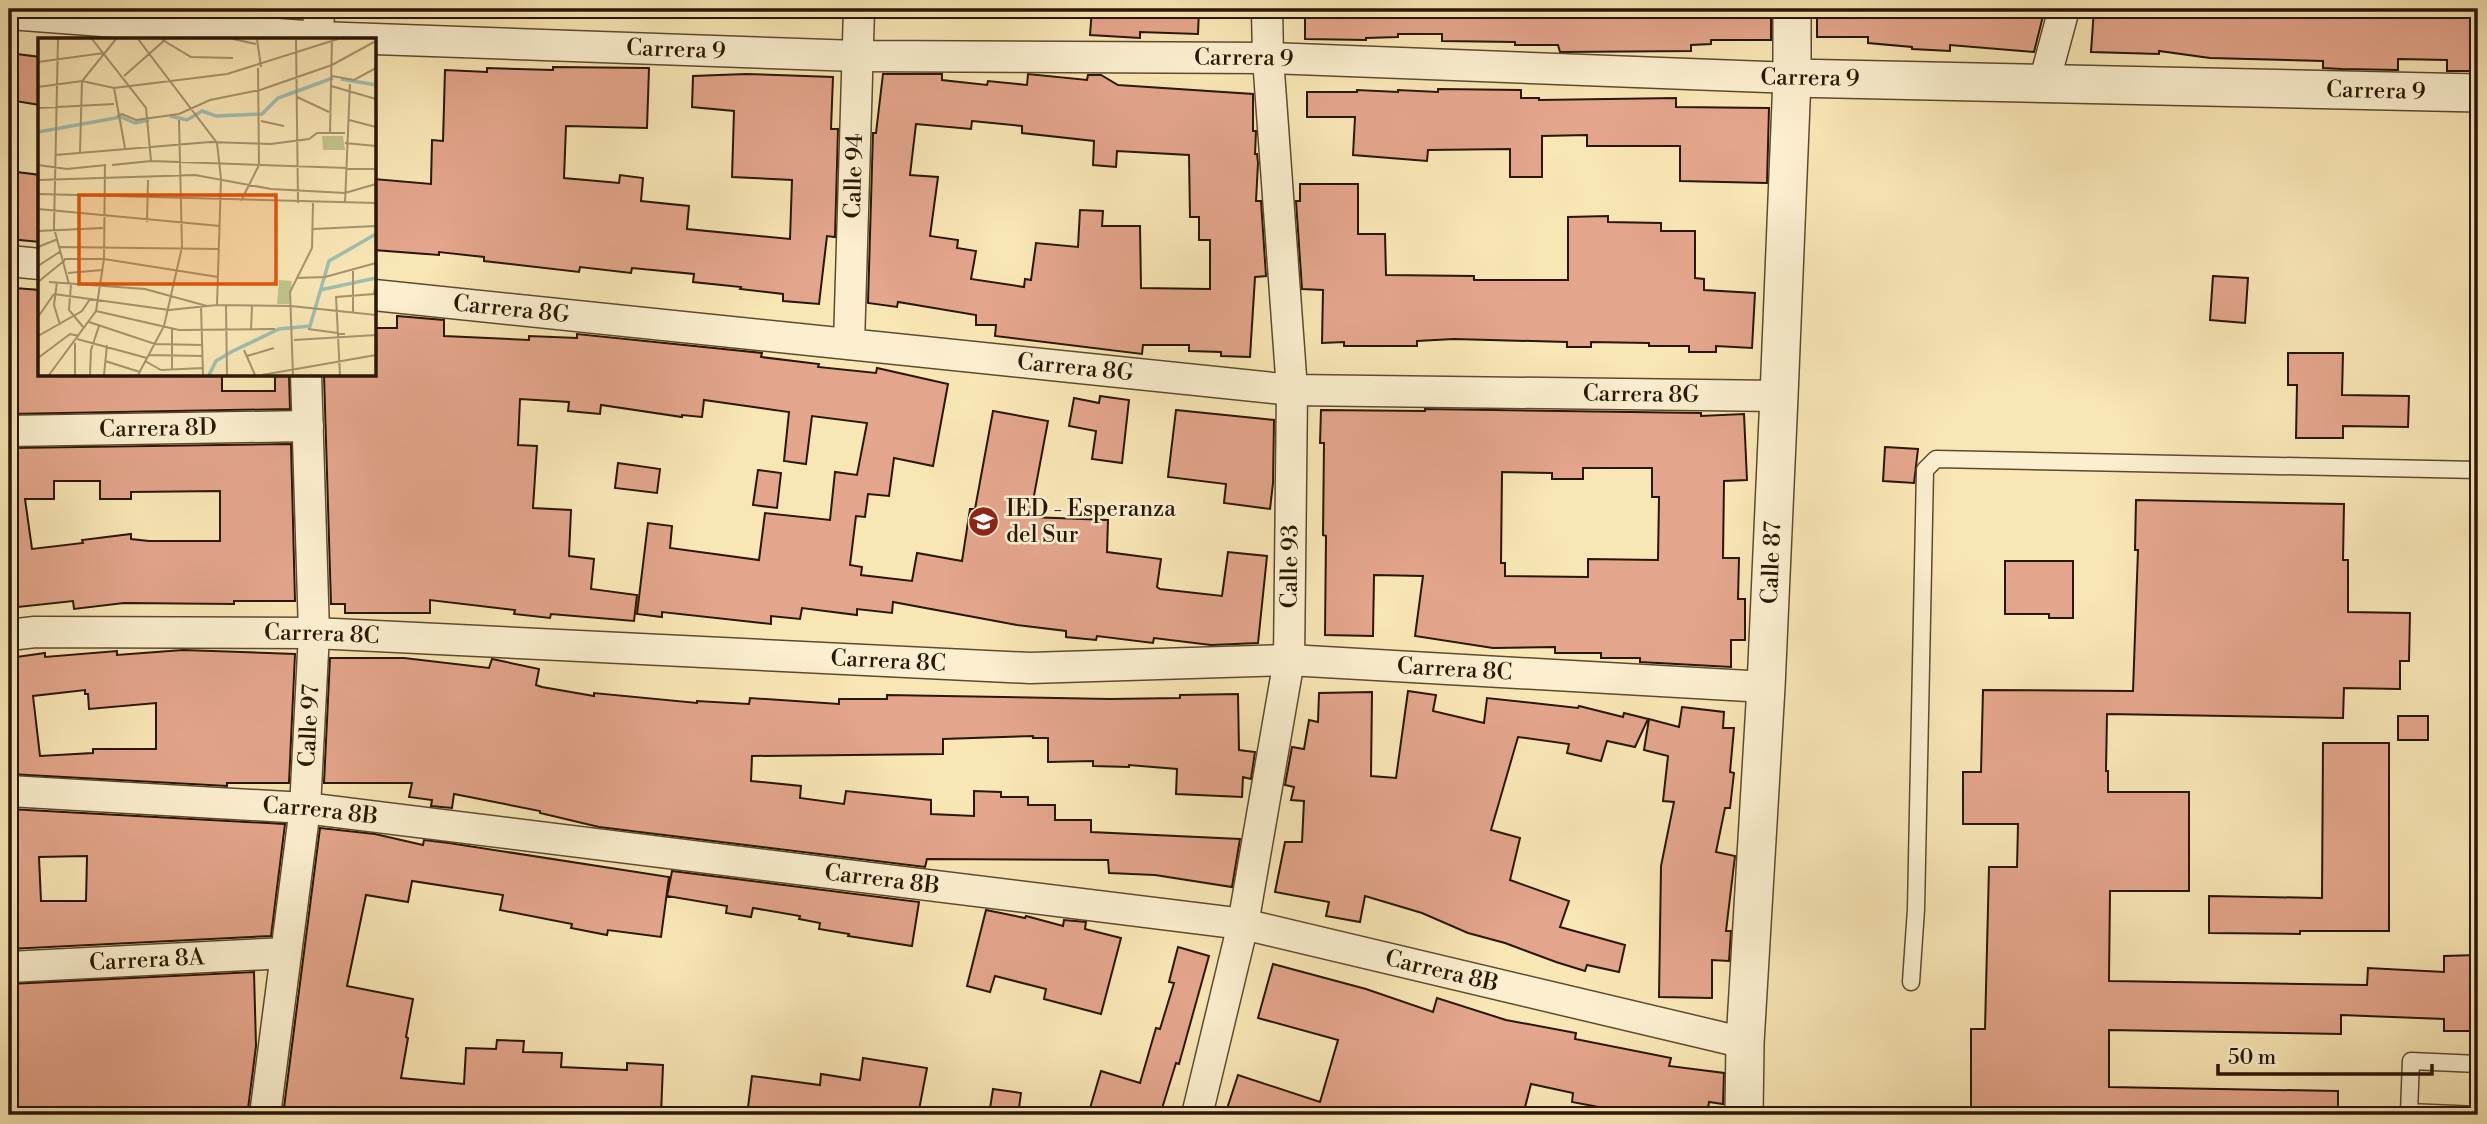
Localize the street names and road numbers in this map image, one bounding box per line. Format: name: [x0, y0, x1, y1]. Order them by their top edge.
street label: Carrera 9: [626, 34, 726, 65]
street label: Carrera 9: [1194, 44, 1294, 73]
street label: Carrera 9: [1760, 63, 1860, 93]
street label: Carrera 9: [2326, 76, 2426, 106]
street label: Calle 94: [839, 133, 869, 219]
street label: Carrera 8G: [452, 289, 571, 329]
street label: Carrera 8G: [1016, 348, 1135, 387]
street label: Carrera 8G: [1583, 380, 1700, 409]
street label: Carrera 8D: [99, 414, 217, 443]
street label: Calle 87: [1756, 520, 1787, 605]
street label: Calle 93: [1276, 524, 1305, 609]
street label: Carrera 8C: [264, 619, 380, 650]
street label: Carrera 8C: [830, 644, 946, 678]
street label: Carrera 8C: [1396, 652, 1513, 687]
street label: Calle 97: [293, 683, 325, 768]
street label: Carrera 8B: [262, 792, 380, 831]
street label: Carrera 8B: [823, 858, 941, 900]
street label: Carrera 8A: [88, 943, 206, 977]
street label: Carrera 8B: [1382, 944, 1501, 998]

